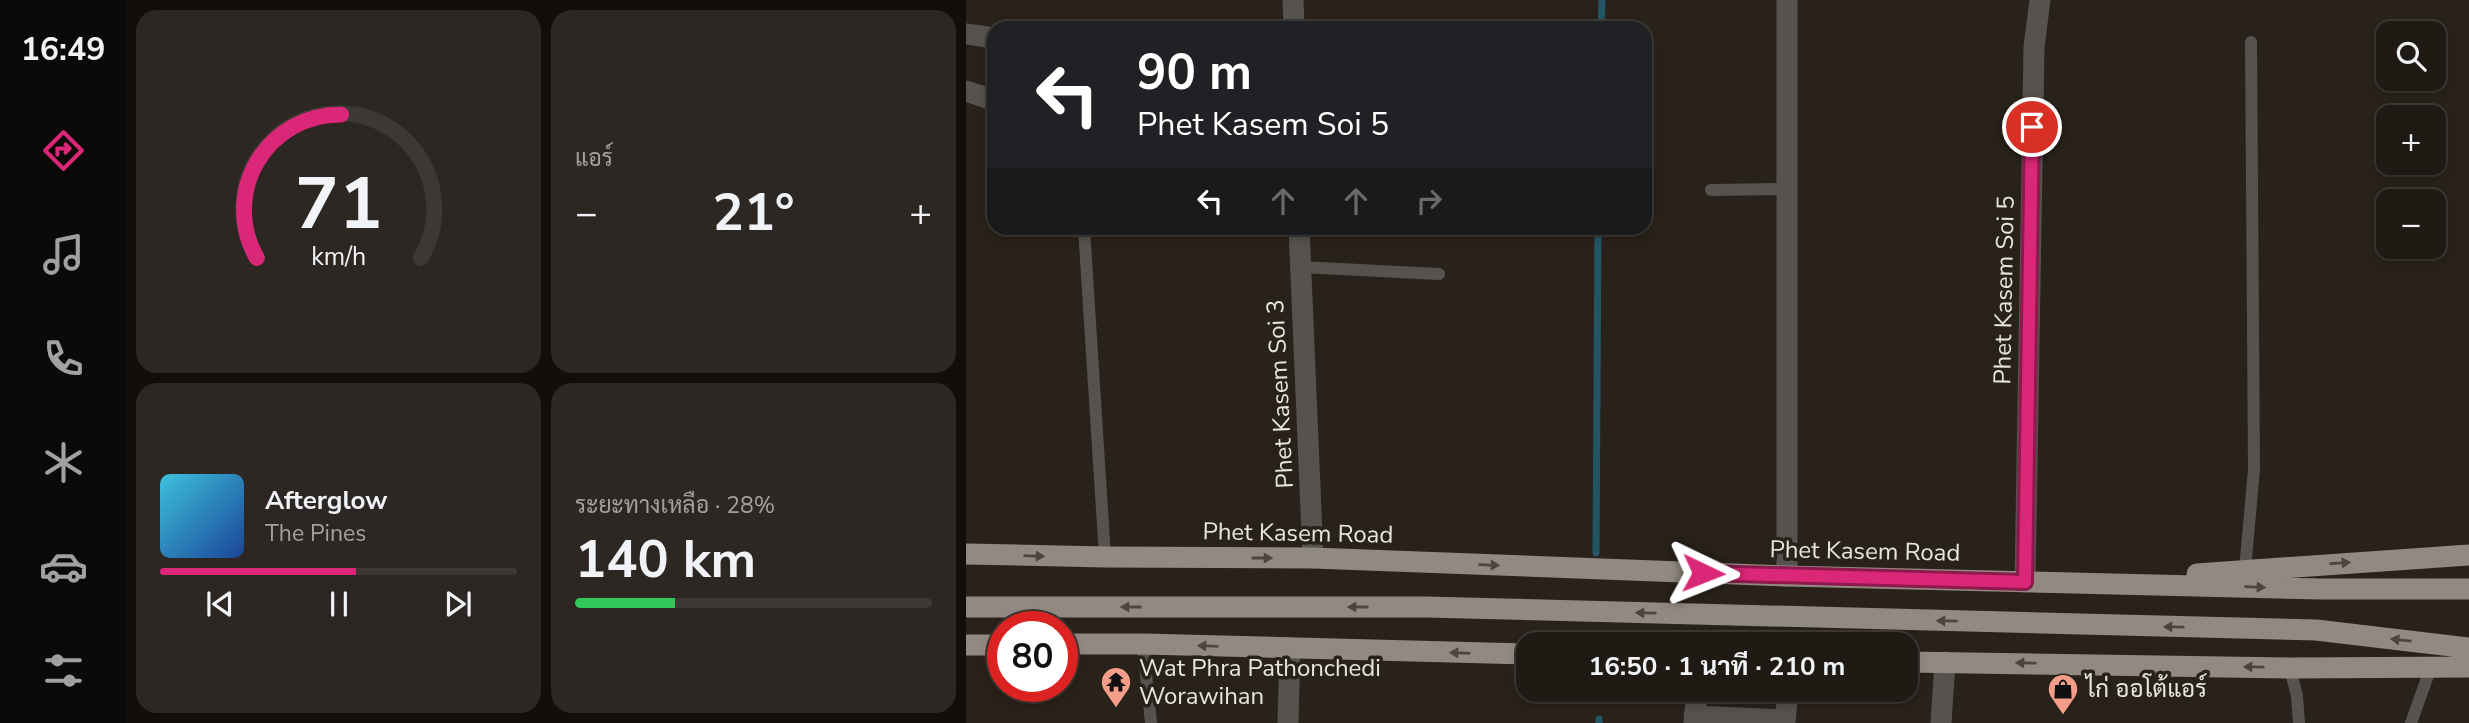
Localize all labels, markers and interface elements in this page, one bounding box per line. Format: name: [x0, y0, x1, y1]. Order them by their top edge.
map controls: [2376, 21, 2446, 259]
button: search: [2376, 21, 2446, 91]
text: 16:49: [21, 28, 105, 71]
text: 90 m: [1137, 39, 1252, 106]
icon: left: [1022, 49, 1113, 140]
pin: [2002, 97, 2062, 157]
text: Phet Kasem Soi 5: [1137, 103, 1389, 146]
button: +: [2376, 105, 2446, 175]
icon: arrive: [2013, 108, 2051, 146]
icon: directions: [39, 126, 88, 175]
text: แอร์: [575, 143, 613, 174]
text: 71: [295, 154, 382, 254]
text: 21°: [712, 177, 795, 248]
icon: left: [1191, 182, 1229, 220]
icon: ahead: [1264, 182, 1302, 220]
icon: ahead: [1337, 182, 1375, 220]
icon: right: [1410, 182, 1448, 220]
text: −: [575, 188, 598, 239]
text: +: [909, 188, 932, 239]
button: −: [2376, 189, 2446, 259]
street label: Phet Kasem Soi 5: [1986, 195, 2022, 385]
icon: music: [39, 230, 88, 279]
text: km/h: [311, 239, 366, 273]
street label: Phet Kasem Soi 3: [1259, 299, 1301, 489]
icon: phone: [39, 334, 88, 383]
icon: climate: [39, 438, 88, 487]
text: Afterglow: [265, 483, 388, 518]
text: ระยะทางเหลือ · 28%: [575, 490, 775, 521]
street label: Phet Kasem Road: [1202, 515, 1394, 551]
text: The Pines: [265, 518, 366, 549]
text: 140 km: [575, 524, 756, 595]
street label: Phet Kasem Road: [1769, 533, 1961, 569]
position arrow: [1666, 536, 1740, 610]
icon: car: [39, 542, 88, 591]
one-way arrow: [1023, 550, 1045, 561]
one-way arrow: [1251, 552, 1273, 564]
one-way arrow: [2329, 557, 2351, 568]
one-way arrow: [1478, 559, 1500, 570]
one-way arrow: [2244, 581, 2266, 592]
icon: previous: [201, 585, 239, 623]
icon: pause: [320, 585, 358, 623]
icon: next: [439, 585, 477, 623]
one-way arrow: [1119, 601, 1141, 613]
one-way arrow: [1347, 601, 1369, 613]
one-way arrow: [1635, 607, 1657, 619]
speed limit sign: 80: [987, 611, 1078, 702]
one-way arrow: [1936, 615, 1958, 626]
one-way arrow: [2163, 621, 2185, 632]
one-way arrow: [2390, 635, 2412, 646]
one-way arrow: [1196, 640, 1218, 651]
icon: filters: [39, 646, 88, 695]
one-way arrow: [1448, 647, 1470, 658]
text: 16:50 · 1 นาที · 210 m: [1589, 649, 1845, 684]
place label: Wat Phra Pathonchedi Worawihan: [1139, 652, 1381, 712]
one-way arrow: [2015, 658, 2037, 669]
one-way arrow: [2243, 661, 2265, 673]
temple icon: Wat Phra Pathonchedi Worawihan: [1099, 665, 1133, 709]
shop icon: ไก่ ออโต้แอร์: [2046, 672, 2080, 716]
place label: ไก่ ออโต้แอร์: [2084, 673, 2207, 705]

